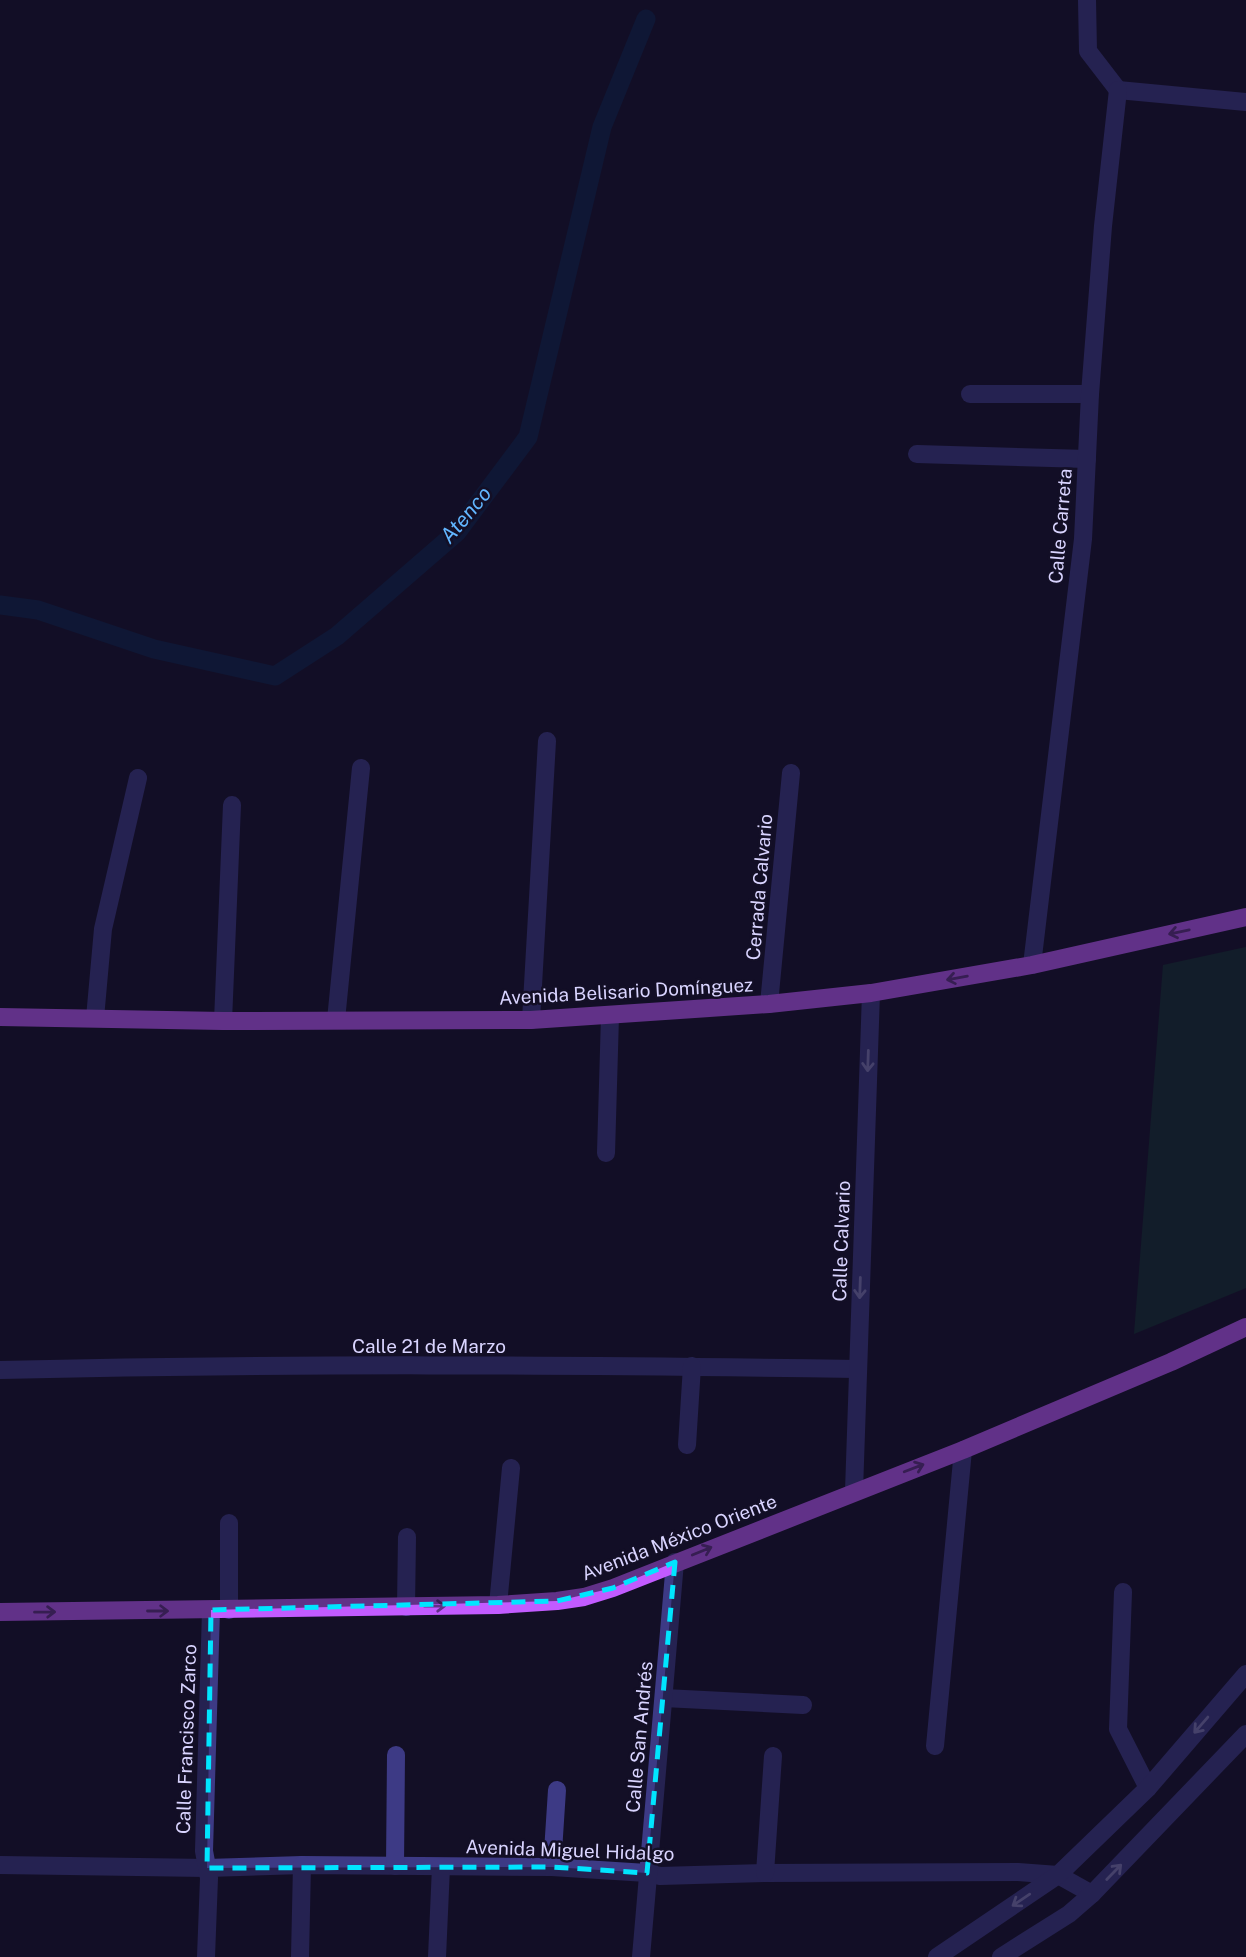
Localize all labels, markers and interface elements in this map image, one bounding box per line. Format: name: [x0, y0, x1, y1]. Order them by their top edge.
street label: Calle Carreta: [1044, 467, 1076, 585]
water label: Atenco: [435, 481, 496, 548]
street label: Cerrada Calvario: [742, 813, 776, 961]
one-way arrow: [1168, 926, 1191, 939]
one-way arrow: [946, 972, 969, 985]
street label: Avenida Belisario Domínguez: [498, 973, 754, 1009]
one-way arrow: [862, 1049, 875, 1072]
street label: Calle Calvario: [828, 1180, 854, 1302]
one-way arrow: [854, 1277, 867, 1300]
street label: Calle 21 de Marzo: [352, 1335, 506, 1357]
one-way arrow: [903, 1461, 924, 1474]
street label: Avenida México Oriente: [578, 1490, 780, 1584]
one-way arrow: [691, 1544, 713, 1557]
one-way arrow: [423, 1600, 446, 1613]
one-way arrow: [146, 1604, 169, 1618]
one-way arrow: [33, 1605, 56, 1619]
street label: Calle Francisco Zarco: [172, 1644, 200, 1834]
street label: Calle San Andrés: [621, 1660, 657, 1814]
one-way arrow: [1193, 1716, 1209, 1734]
street label: Avenida Miguel Hidalgo: [465, 1835, 675, 1865]
one-way arrow: [1105, 1863, 1122, 1880]
one-way arrow: [1012, 1893, 1031, 1907]

